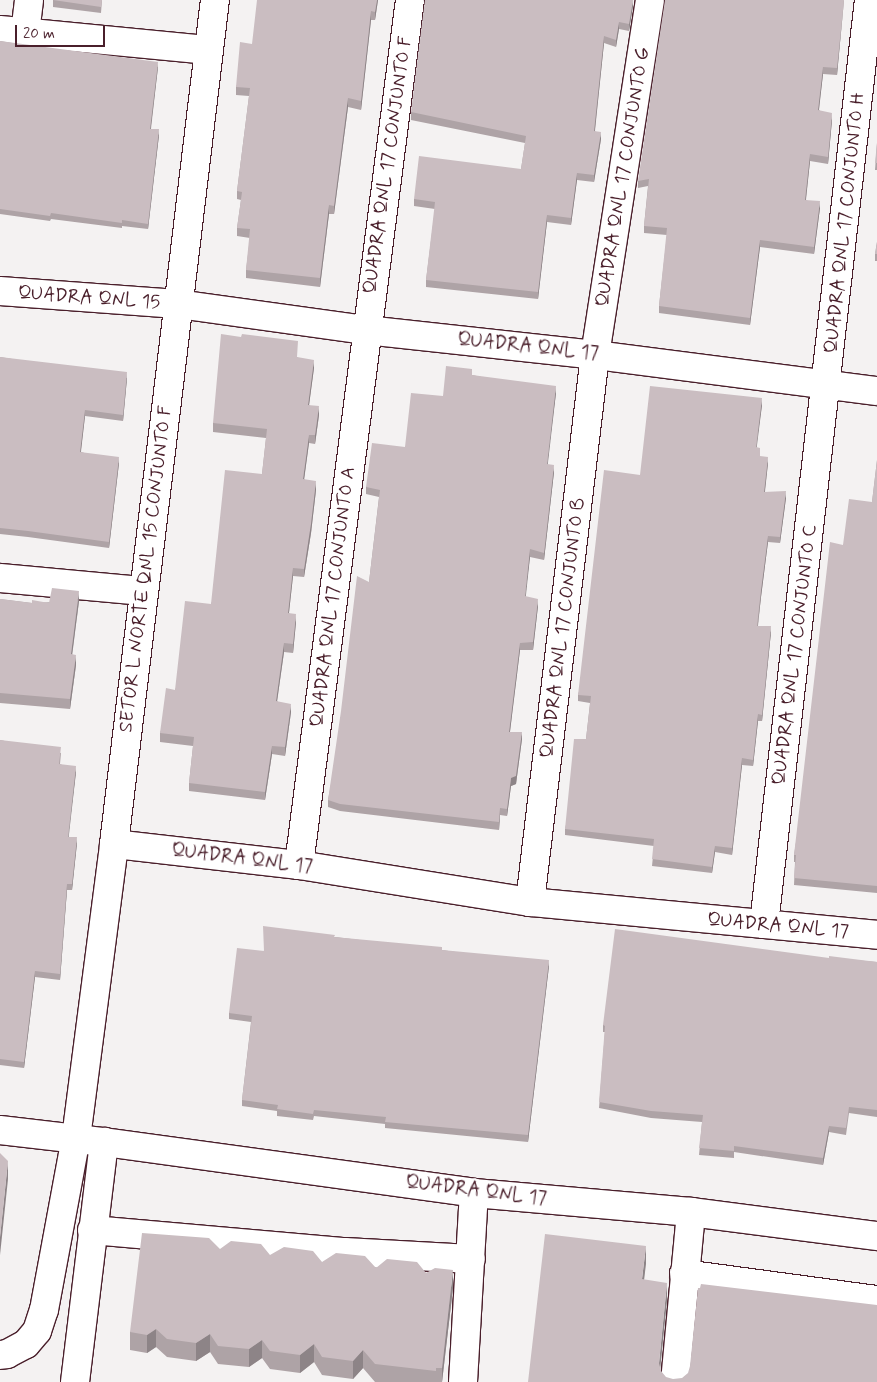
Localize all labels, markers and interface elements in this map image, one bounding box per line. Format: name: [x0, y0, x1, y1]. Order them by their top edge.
scale bar: [18, 15, 108, 47]
text: 20 m: [23, 24, 55, 44]
street label: QUADRA QNL 17 CONJUNTO F: [359, 35, 417, 295]
street label: QUADRA QNL 17 CONJUNTO G: [591, 46, 655, 308]
street label: QUADRA QNL 17 CONJUNTO H: [820, 91, 870, 355]
street label: QUADRA QNL 15: [17, 282, 161, 314]
street label: QUADRA QNL 17: [456, 328, 600, 366]
street label: SETOR L NORTE QNL 15 CONJUNTO F: [115, 405, 177, 733]
street label: QUADRA QNL 17 CONJUNTO A: [306, 465, 360, 729]
street label: QUADRA QNL 17 CONJUNTO B: [536, 497, 590, 759]
street label: QUADRA QNL 17 CONJUNTO C: [768, 523, 822, 787]
street label: QUADRA QNL 17: [170, 839, 314, 879]
street label: QUADRA QNL 17: [706, 908, 850, 944]
street label: QUADRA QNL 17: [404, 1171, 548, 1211]

